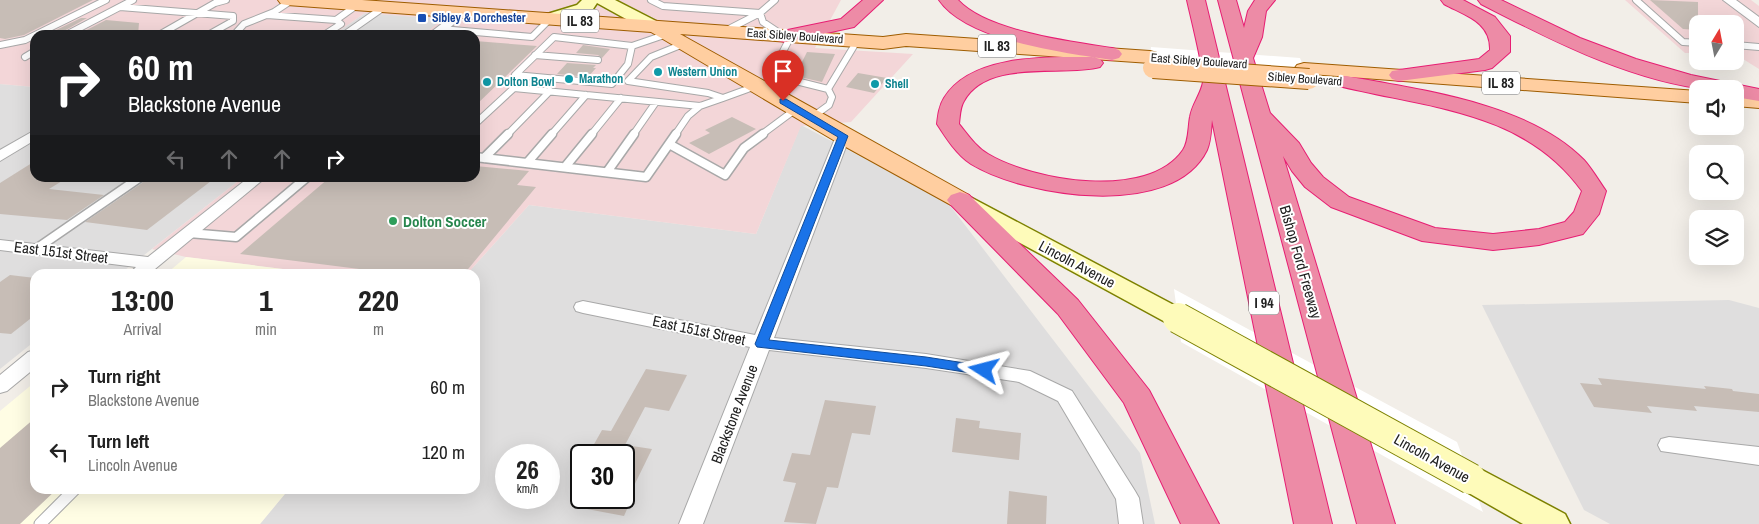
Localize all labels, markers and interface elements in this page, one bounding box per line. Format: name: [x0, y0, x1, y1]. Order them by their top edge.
place label: Sibley & Dorchester: [432, 10, 526, 26]
road number: IL 83: [561, 10, 599, 32]
marker: Sibley & Dorchester: [416, 12, 428, 24]
north arrow: [1689, 15, 1744, 70]
map controls: [1689, 15, 1744, 265]
street label: East Sibley Boulevard: [746, 25, 844, 47]
road number: IL 83: [978, 34, 1016, 58]
text: 60 m: [128, 44, 193, 91]
icon: right: [45, 50, 110, 115]
pin: [762, 50, 804, 101]
street label: East Sibley Boulevard: [1150, 50, 1248, 72]
icon: arrive: [769, 57, 797, 85]
place label: Western Union: [668, 64, 737, 80]
marker: Western Union: [652, 66, 664, 78]
street label: Sibley Boulevard: [1267, 68, 1343, 90]
place label: Marathon: [579, 71, 623, 87]
road number: IL 83: [1482, 72, 1520, 95]
marker: Marathon: [563, 73, 575, 85]
place label: Dolton Bowl: [497, 74, 555, 90]
marker: Dolton Bowl: [481, 76, 493, 88]
place label: Shell: [885, 76, 909, 92]
marker: Shell: [869, 78, 881, 90]
button: sound: [1689, 80, 1744, 135]
text: Blackstone Avenue: [128, 89, 281, 119]
icon: left: [162, 145, 190, 173]
icon: ahead: [215, 145, 243, 173]
icon: ahead: [268, 145, 296, 173]
icon: right: [321, 145, 349, 173]
button: search: [1689, 145, 1744, 200]
street label: Bishop Ford Freeway: [1275, 203, 1327, 322]
button: layers: [1689, 210, 1744, 265]
place label: Dolton Soccer: [403, 211, 487, 232]
marker: Dolton Soccer: [387, 215, 399, 227]
street label: Lincoln Avenue: [1035, 235, 1119, 293]
street label: East 151st Street: [13, 236, 110, 268]
text: 13:00: [111, 280, 174, 320]
text: 1: [259, 280, 273, 320]
text: 220: [358, 280, 399, 320]
road number: I 94: [1249, 292, 1279, 314]
street label: East 151st Street: [651, 310, 748, 350]
text: Arrival: [124, 318, 161, 340]
text: min: [255, 318, 277, 340]
text: m: [373, 318, 384, 340]
position arrow: [957, 343, 1009, 395]
street label: Blackstone Avenue: [705, 361, 763, 467]
text: Turn right: [88, 363, 160, 389]
icon: right: [45, 373, 73, 401]
text: 60 m: [430, 374, 465, 400]
text: Blackstone Avenue: [88, 389, 199, 411]
text: Turn left: [88, 428, 149, 454]
street label: Lincoln Avenue: [1390, 428, 1474, 488]
icon: left: [45, 438, 73, 466]
text: 120 m: [422, 439, 465, 465]
speed limit sign: 30: [570, 444, 635, 509]
text: 26: [516, 453, 539, 487]
text: Lincoln Avenue: [88, 454, 178, 476]
text: km/h: [517, 481, 538, 497]

